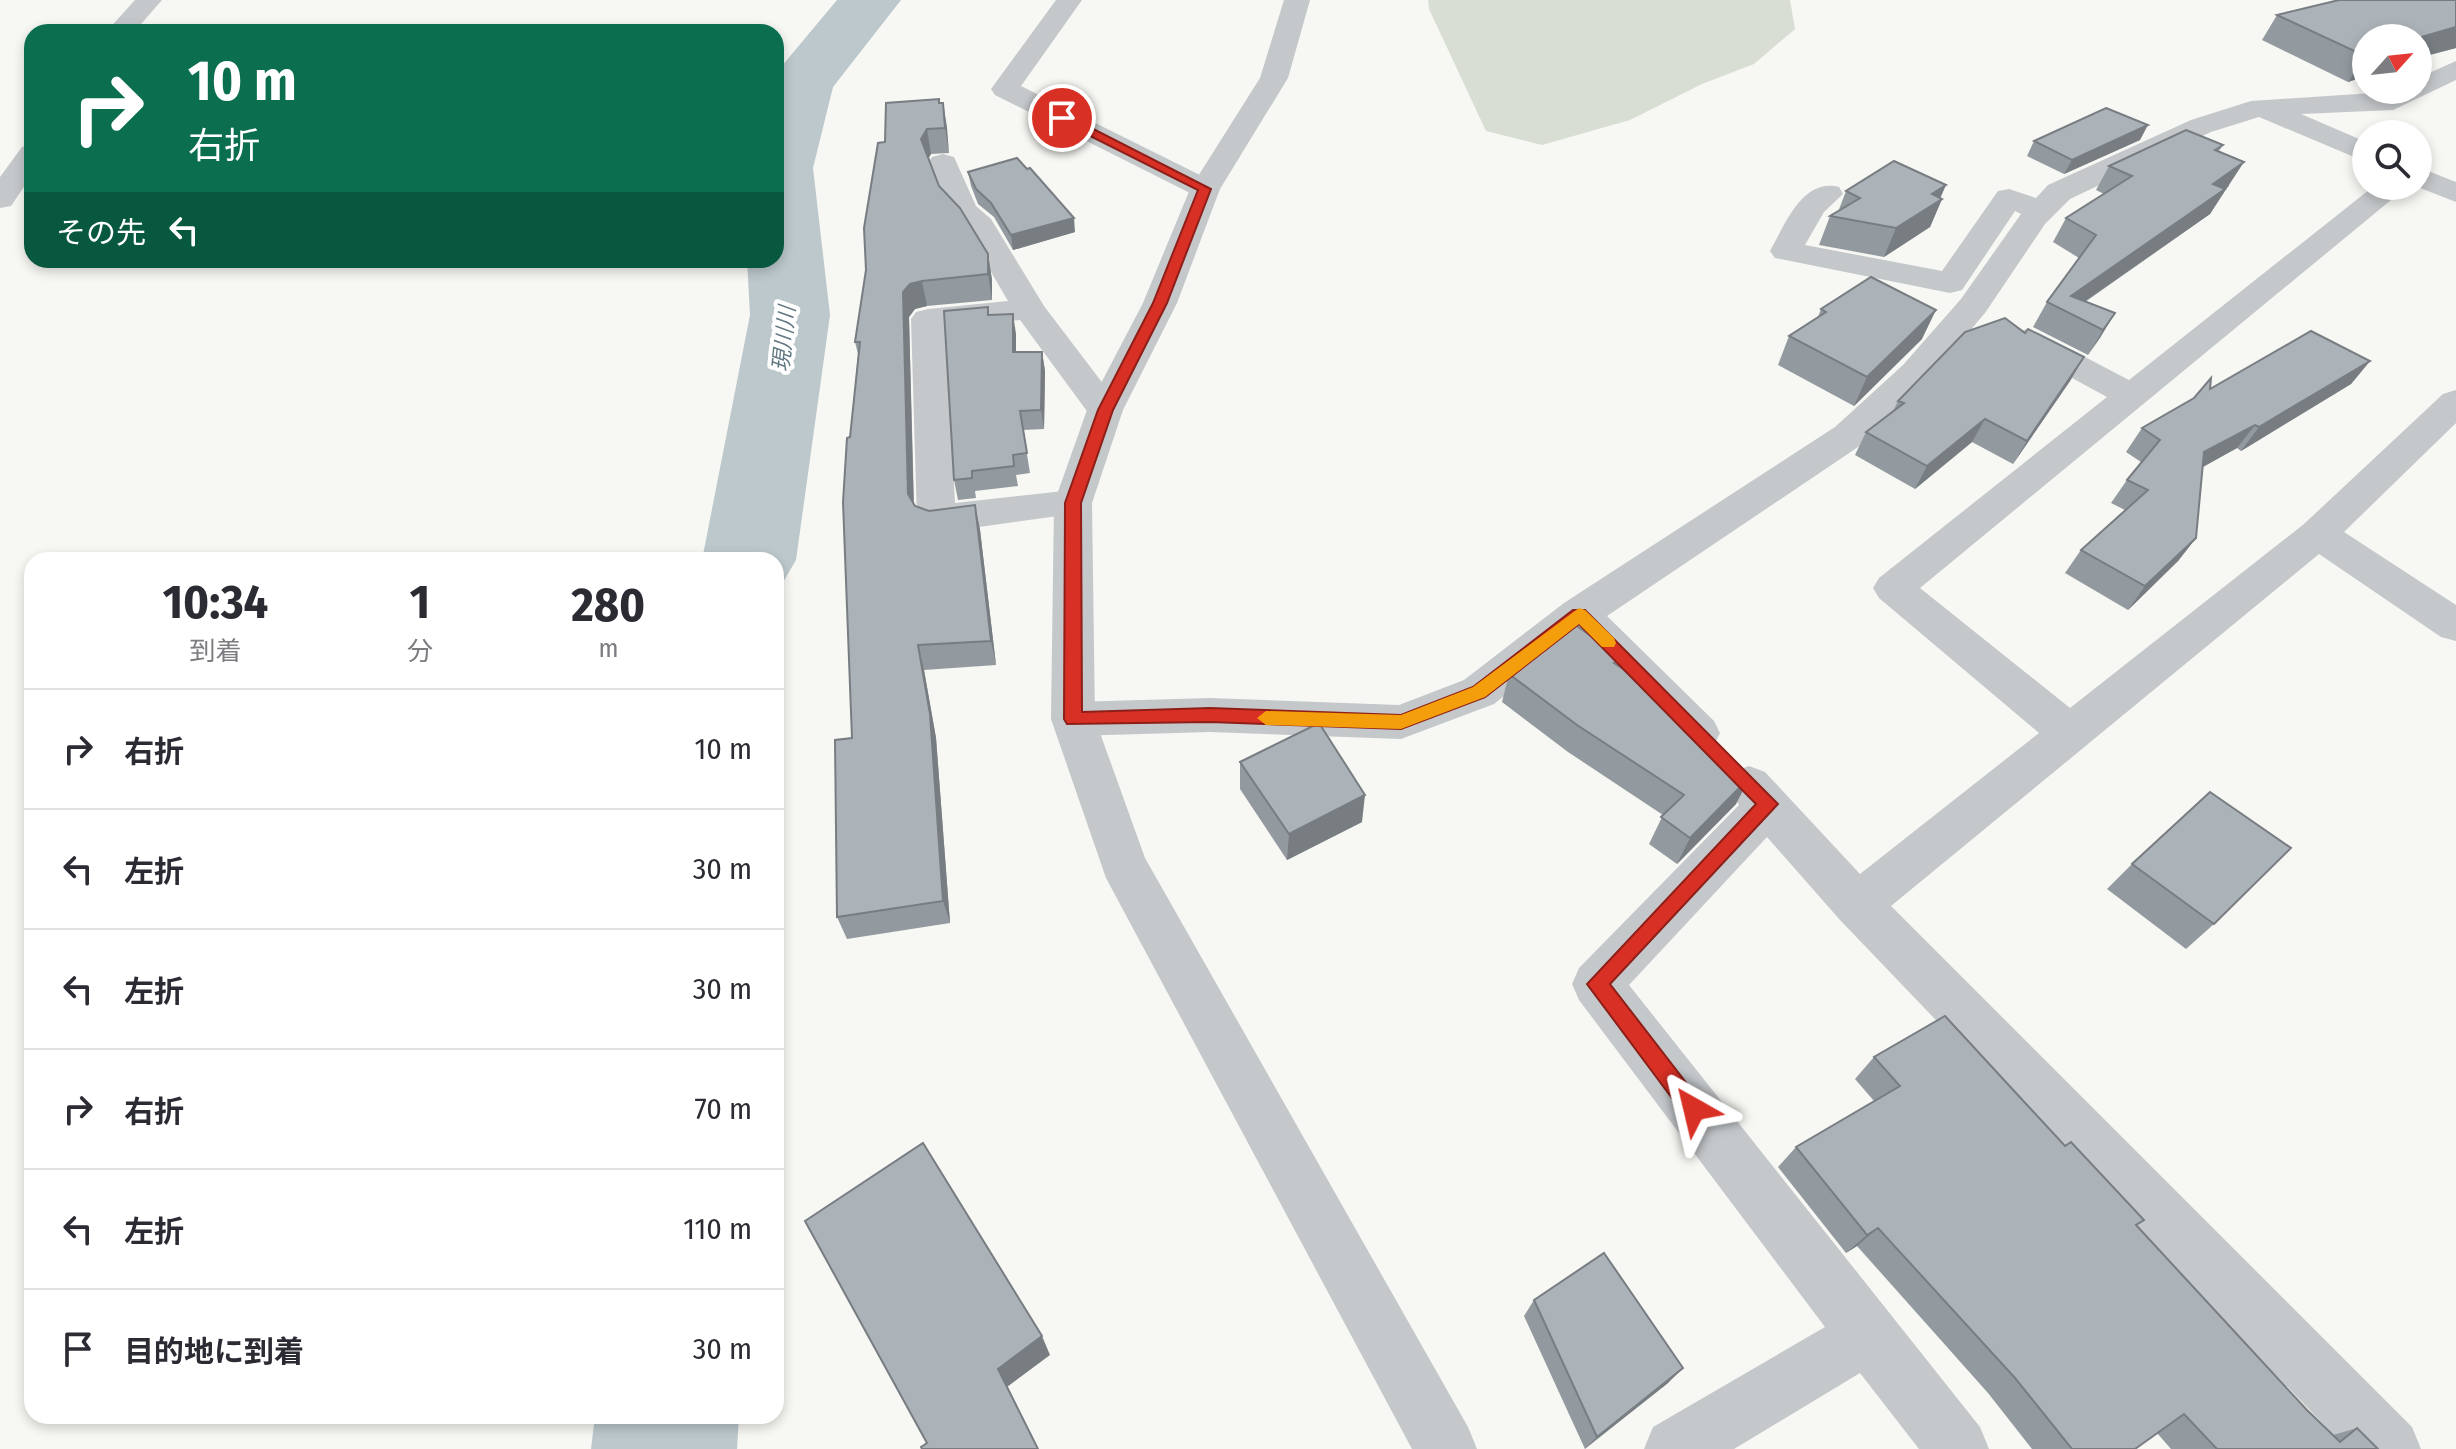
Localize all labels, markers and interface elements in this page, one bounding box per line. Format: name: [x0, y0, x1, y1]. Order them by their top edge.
north arrow: [2352, 24, 2432, 104]
map controls: [2352, 24, 2432, 200]
text: 10 m: [188, 48, 297, 115]
icon: right: [56, 56, 160, 160]
pin: [1028, 84, 1096, 152]
icon: arrive: [1040, 96, 1084, 140]
button: search: [2352, 120, 2432, 200]
text: 右折: [188, 124, 260, 168]
icon: left: [162, 208, 206, 252]
text: その先: [56, 215, 146, 251]
water label: 現川川: [767, 303, 801, 373]
text: 10:34: [163, 573, 268, 631]
text: 1: [410, 573, 430, 631]
text: 280: [572, 576, 645, 634]
text: m: [598, 633, 618, 664]
text: 到着: [189, 636, 241, 667]
text: 分: [407, 636, 433, 667]
icon: right: [56, 727, 100, 771]
text: 10 m: [695, 731, 752, 767]
text: 右折: [124, 734, 184, 770]
icon: left: [56, 847, 100, 891]
text: 30 m: [693, 851, 752, 887]
text: 左折: [124, 854, 184, 890]
icon: left: [56, 967, 100, 1011]
text: 30 m: [693, 971, 752, 1007]
text: 左折: [124, 974, 184, 1010]
position arrow: [1652, 1067, 1736, 1151]
icon: right: [56, 1087, 100, 1131]
text: 70 m: [694, 1091, 752, 1127]
text: 右折: [124, 1094, 184, 1130]
icon: left: [56, 1207, 100, 1251]
text: 110 m: [683, 1211, 752, 1247]
text: 左折: [124, 1214, 184, 1250]
icon: arrive: [56, 1327, 100, 1371]
text: 30 m: [693, 1331, 752, 1367]
text: 目的地に到着: [124, 1334, 304, 1370]

